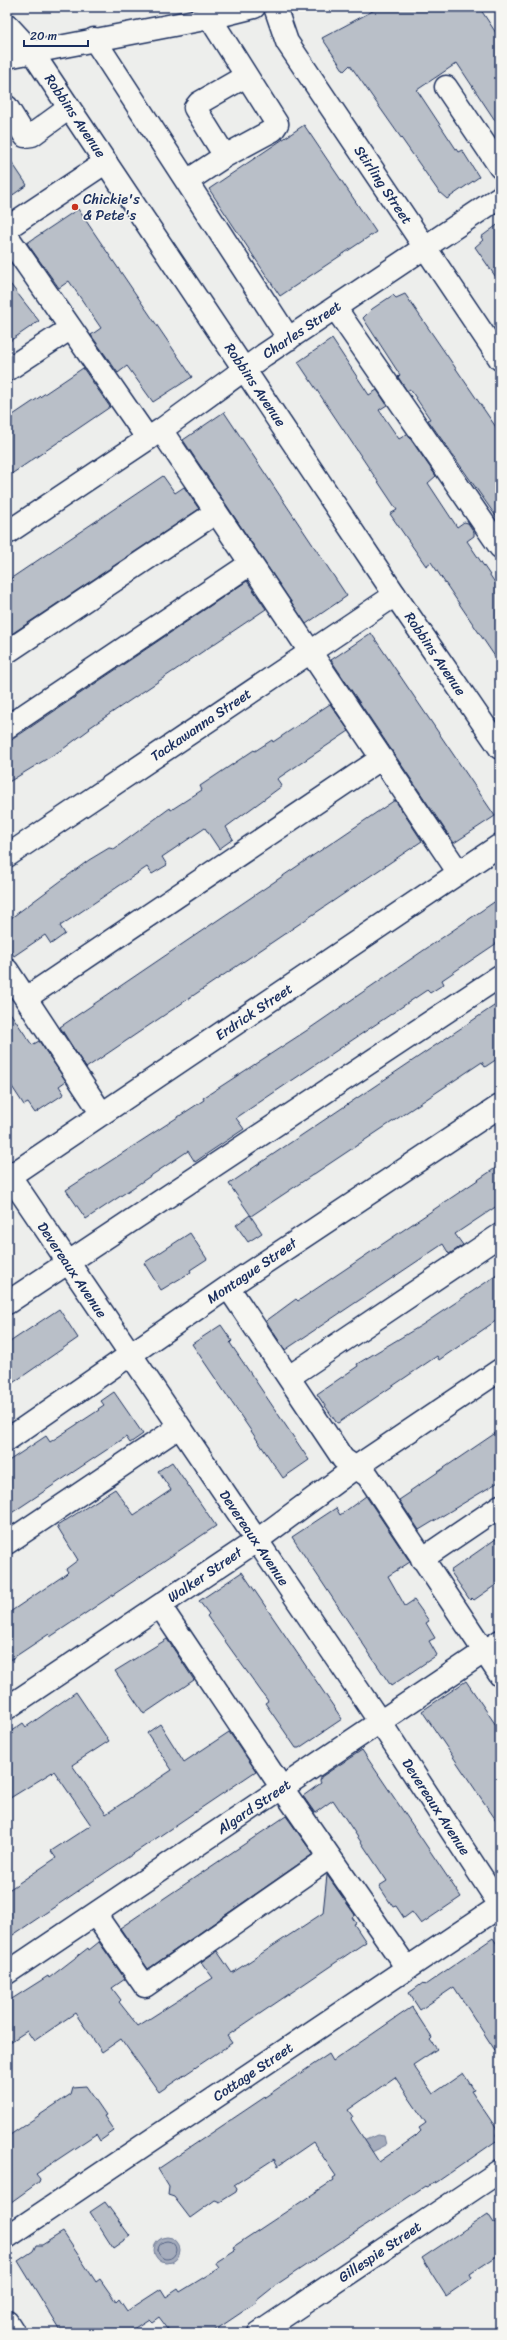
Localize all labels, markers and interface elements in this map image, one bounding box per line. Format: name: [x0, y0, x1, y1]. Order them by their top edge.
scale bar: [24, 22, 88, 48]
text: 20 m: [30, 25, 57, 47]
street label: Robbins Avenue: [37, 69, 113, 163]
street label: Stirling Street: [347, 140, 419, 230]
place label: Chickie's & Pete's: [83, 187, 140, 228]
marker: Chickie's & Pete's: [70, 202, 80, 212]
street label: Charles Street: [257, 294, 347, 366]
street label: Robbins Avenue: [217, 338, 293, 432]
street label: Robbins Avenue: [397, 607, 473, 701]
street label: Tackawanna Street: [145, 682, 257, 768]
street label: Erdrick Street: [210, 977, 298, 1047]
street label: Devereaux Avenue: [30, 1217, 114, 1323]
street label: Montague Street: [202, 1231, 304, 1311]
street label: Devereaux Avenue: [212, 1485, 296, 1591]
street label: Walker Street: [162, 1540, 249, 1609]
street label: Devereaux Avenue: [395, 1753, 477, 1861]
street label: Algard Street: [211, 1773, 296, 1842]
street label: Cottage Street: [207, 2036, 299, 2108]
street label: Gillespie Street: [333, 2215, 427, 2289]

